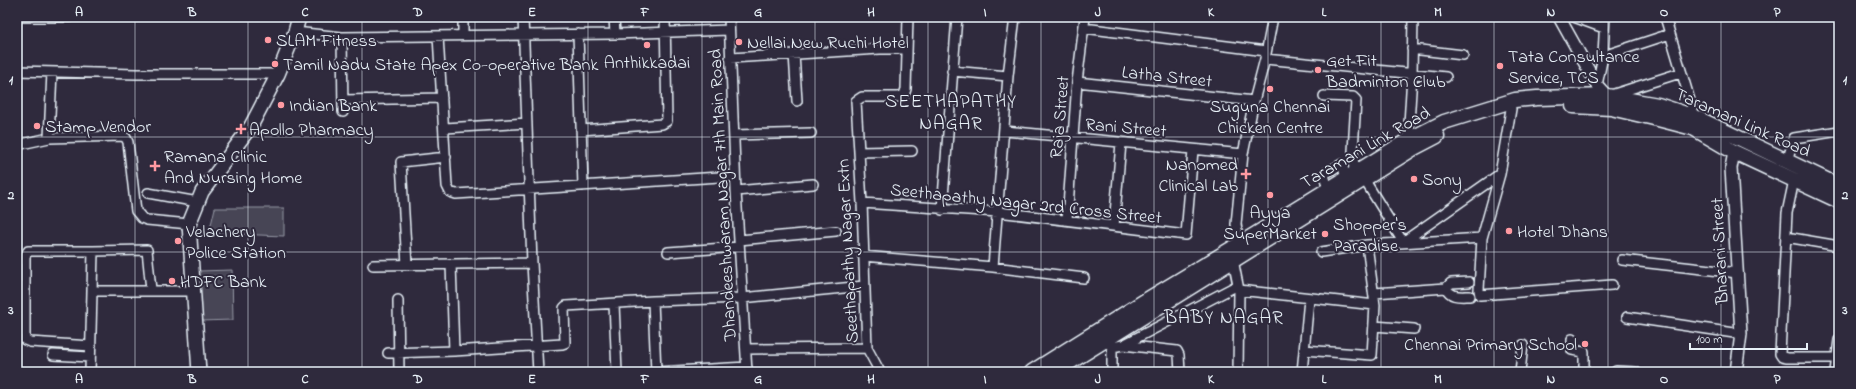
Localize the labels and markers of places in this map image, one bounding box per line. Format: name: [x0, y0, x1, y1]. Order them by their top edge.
place label: SLAM Fitness: [276, 29, 377, 55]
place label: Nellai New Ruchi Hotel: [747, 31, 909, 57]
marker: SLAM Fitness: [263, 35, 273, 45]
marker: Nellai New Ruchi Hotel: [734, 37, 744, 47]
marker: Anthikkadai: [642, 40, 652, 50]
place label: Tata Consultance Service, TCS: [1508, 45, 1640, 92]
place label: Get Fit Badminton Club: [1325, 49, 1446, 96]
place label: Anthikkadai: [604, 51, 690, 77]
place label: Tamil Nadu State Apex Co-operative Bank: [283, 53, 598, 79]
marker: Tamil Nadu State Apex Co-operative Bank: [270, 59, 280, 69]
marker: Tata Consultance Service, TCS: [1495, 61, 1505, 71]
marker: Get Fit Badminton Club: [1313, 65, 1323, 75]
marker: Suguna Chennai Chicken Centre: [1265, 84, 1275, 94]
place label: Indian Bank: [289, 94, 377, 120]
place label: Suguna Chennai Chicken Centre: [1210, 95, 1330, 142]
marker: Indian Bank: [276, 100, 286, 110]
place label: Stamp Vendor: [45, 115, 151, 141]
place label: Apollo Pharmacy: [249, 118, 374, 144]
marker: Stamp Vendor: [32, 121, 42, 131]
marker: Apollo Pharmacy: [236, 124, 246, 134]
place label: Ramana Clinic And Nursing Home: [164, 145, 303, 193]
place label: Nanomed Clinical Lab: [1159, 153, 1238, 200]
marker: Ramana Clinic And Nursing Home: [149, 160, 161, 172]
place label: Sony: [1422, 168, 1462, 194]
marker: Nanomed Clinical Lab: [1241, 169, 1251, 179]
marker: Sony: [1409, 174, 1419, 184]
marker: Ayya SuperMarket: [1265, 190, 1275, 200]
place label: Ayya SuperMarket: [1223, 201, 1317, 248]
place label: Shopper's Paradise: [1333, 213, 1407, 260]
place label: Velachery Police Station: [185, 220, 286, 267]
place label: Hotel Dhans: [1517, 220, 1608, 246]
marker: Hotel Dhans: [1504, 226, 1514, 236]
marker: Shopper's Paradise: [1320, 229, 1330, 239]
marker: Velachery Police Station: [173, 236, 183, 246]
place label: HDFC Bank: [180, 270, 267, 296]
marker: HDFC Bank: [167, 276, 177, 286]
place label: Chennai Primary School: [1404, 333, 1577, 359]
marker: Chennai Primary School: [1580, 339, 1590, 349]

